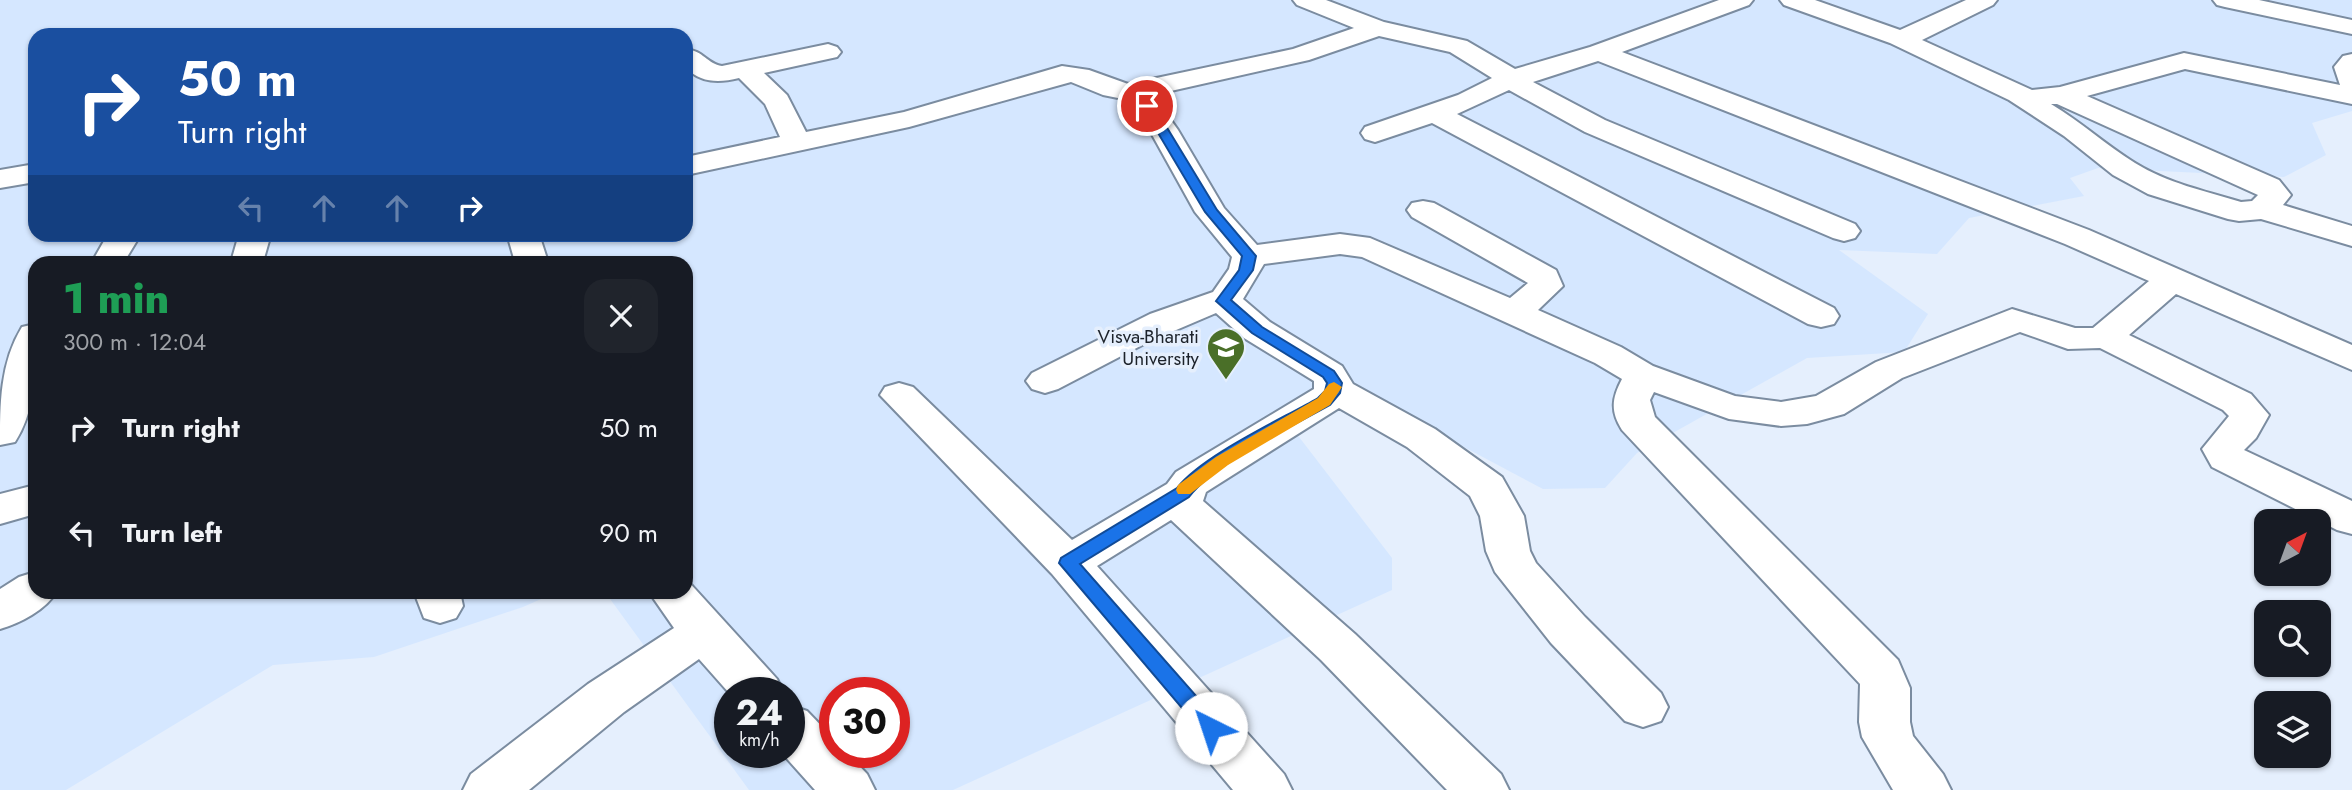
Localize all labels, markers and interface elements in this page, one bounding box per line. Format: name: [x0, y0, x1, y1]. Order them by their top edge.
text: 50 m: [178, 44, 297, 114]
icon: right: [63, 56, 154, 147]
pin: [1117, 76, 1177, 136]
icon: arrive: [1128, 87, 1166, 125]
text: Turn right: [178, 109, 307, 155]
icon: left: [232, 189, 270, 227]
icon: ahead: [305, 189, 343, 227]
icon: ahead: [378, 189, 416, 227]
icon: right: [451, 189, 489, 227]
text: 1 min: [63, 268, 169, 329]
button: close: [584, 279, 658, 353]
place label: Visva-Bharati University: [1098, 323, 1200, 372]
text: 300 m · 12:04: [63, 325, 206, 359]
school or university icon: Visva-Bharati University: [1205, 326, 1247, 381]
icon: right: [63, 409, 101, 447]
text: Turn right: [122, 409, 240, 447]
text: 50 m: [600, 409, 658, 447]
north arrow: [2254, 509, 2331, 586]
map controls: [2254, 509, 2331, 768]
icon: left: [63, 514, 101, 552]
text: Turn left: [122, 514, 222, 552]
text: 90 m: [599, 514, 658, 552]
button: search: [2254, 600, 2331, 677]
speed limit sign: 30: [819, 677, 910, 768]
text: 24: [736, 688, 783, 738]
position arrow: [1174, 691, 1248, 765]
button: layers: [2254, 691, 2331, 768]
text: km/h: [739, 727, 780, 753]

